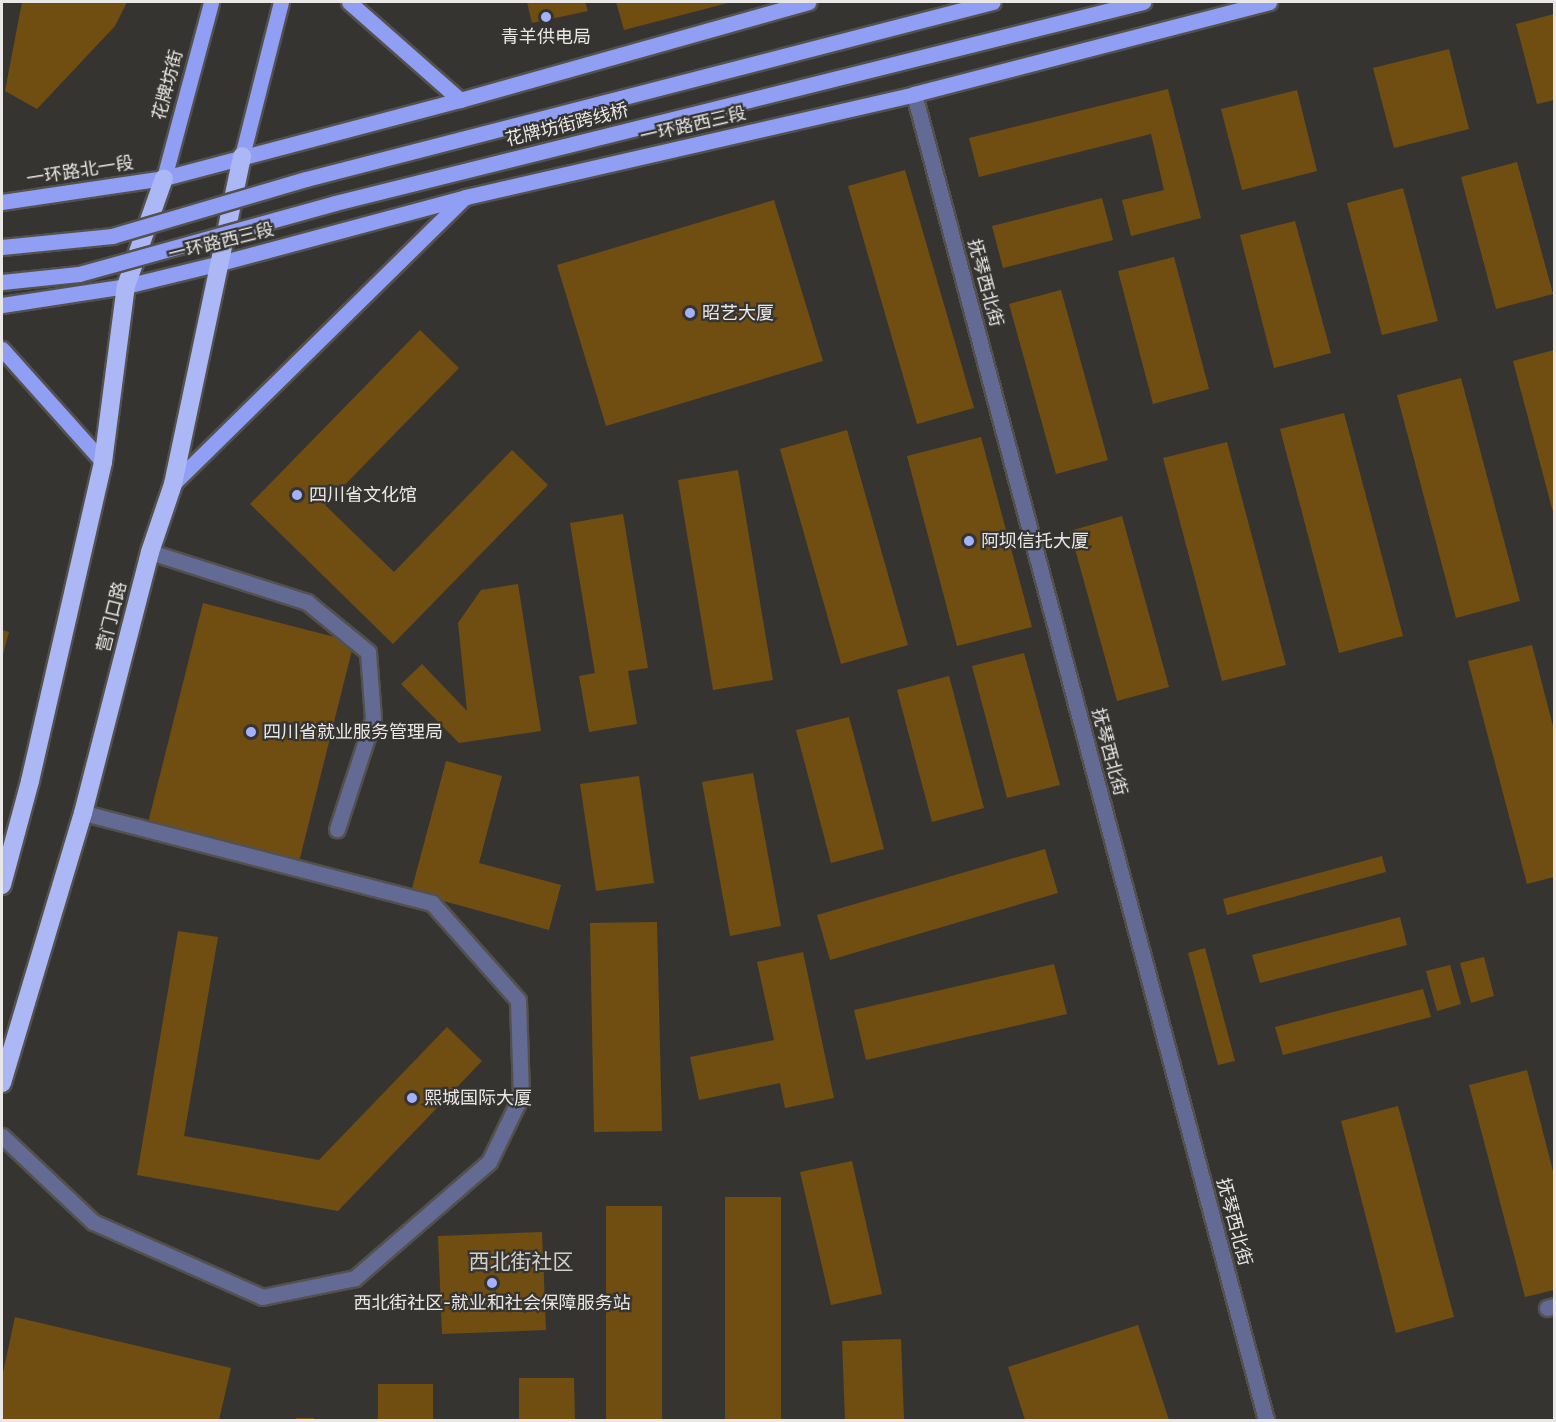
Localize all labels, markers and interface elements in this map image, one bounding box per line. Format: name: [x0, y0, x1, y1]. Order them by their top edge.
marker: 青羊供电局: [539, 10, 553, 24]
place label: 青羊供电局: [501, 26, 591, 48]
street label: 花牌坊街: [148, 47, 188, 123]
street label: 花牌坊街跨线桥: [503, 99, 631, 151]
street label: 一环路西三段: [638, 102, 748, 148]
street label: 一环路北一段: [25, 152, 135, 190]
street label: 一环路西三段: [166, 218, 276, 266]
street label: 抚琴西北街: [963, 237, 1007, 329]
place label: 昭艺大厦: [702, 302, 774, 324]
marker: 昭艺大厦: [683, 306, 697, 320]
place label: 四川省文化馆: [309, 484, 417, 506]
marker: 四川省文化馆: [290, 488, 304, 502]
place label: 阿坝信托大厦: [981, 530, 1089, 552]
marker: 阿坝信托大厦: [962, 534, 976, 548]
street label: 营门口路: [93, 579, 131, 655]
street label: 抚琴西北街: [1087, 706, 1131, 798]
place label: 四川省就业服务管理局: [263, 721, 443, 743]
marker: 四川省就业服务管理局: [244, 725, 258, 739]
place label: 熙城国际大厦: [424, 1087, 532, 1109]
marker: 熙城国际大厦: [405, 1091, 419, 1105]
street label: 抚琴西北街: [1212, 1176, 1256, 1268]
district label: 西北街社区: [469, 1249, 573, 1275]
marker: 西北街社区-就业和社会保障服务站: [485, 1276, 499, 1290]
place label: 西北街社区-就业和社会保障服务站: [353, 1292, 631, 1314]

